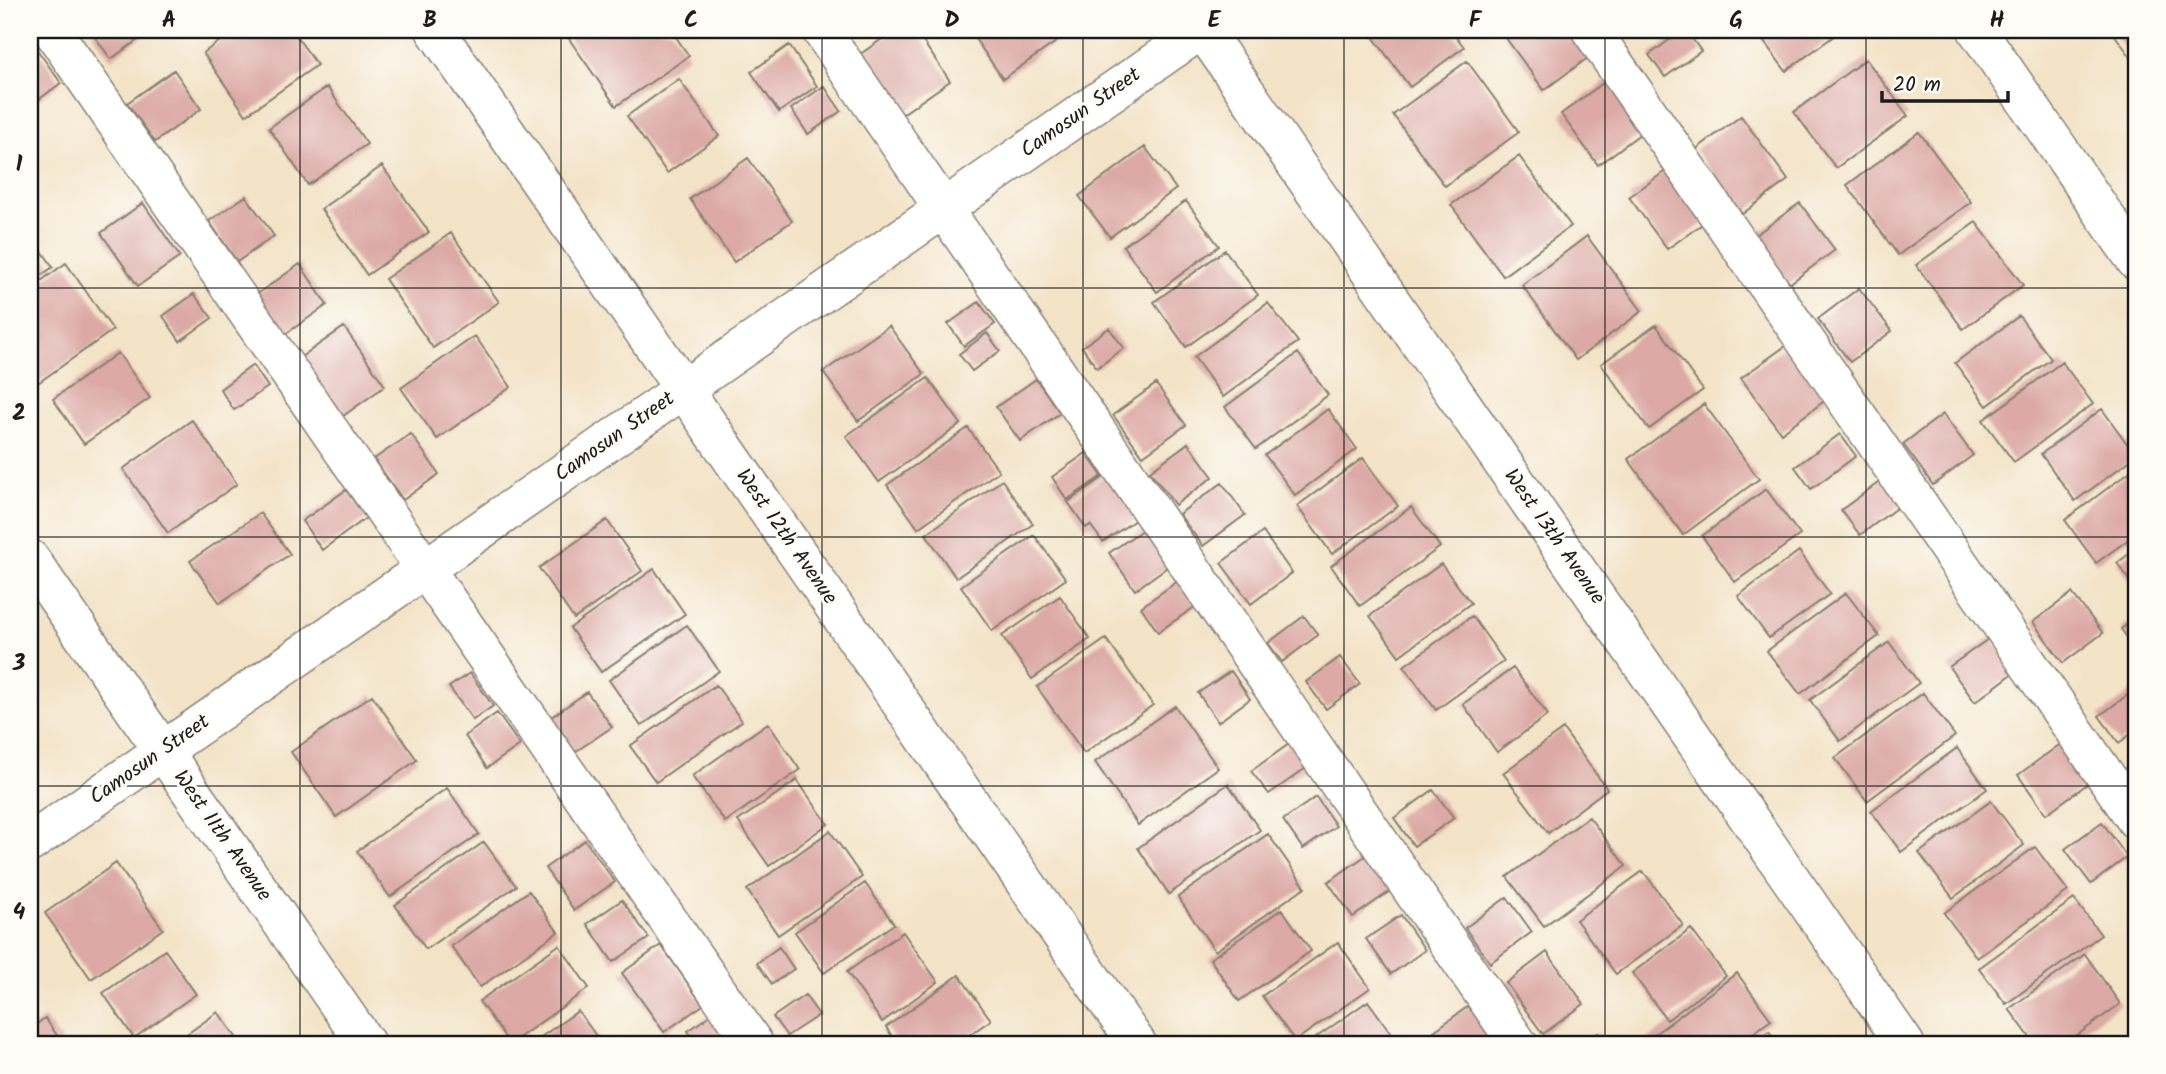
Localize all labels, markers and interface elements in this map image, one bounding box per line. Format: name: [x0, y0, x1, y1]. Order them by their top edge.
text: A: [162, 3, 176, 39]
text: B: [423, 3, 437, 39]
text: C: [684, 3, 698, 39]
text: D: [944, 3, 960, 39]
text: E: [1208, 3, 1222, 39]
text: F: [1469, 3, 1483, 39]
text: G: [1729, 3, 1743, 39]
text: H: [1990, 3, 2005, 39]
street label: Camosun Street: [1014, 59, 1149, 167]
scale bar: [1882, 60, 2008, 104]
text: 20 m: [1893, 69, 1941, 102]
text: 1: [16, 147, 23, 183]
street label: Camosun Street: [548, 383, 683, 491]
text: 2: [12, 396, 26, 432]
street label: West 12th Avenue: [727, 462, 846, 612]
street label: West 13th Avenue: [1495, 462, 1614, 612]
text: 3: [12, 646, 26, 682]
street label: Camosun Street: [83, 706, 218, 814]
street label: West 11th Avenue: [164, 763, 280, 909]
text: 4: [13, 895, 26, 931]

